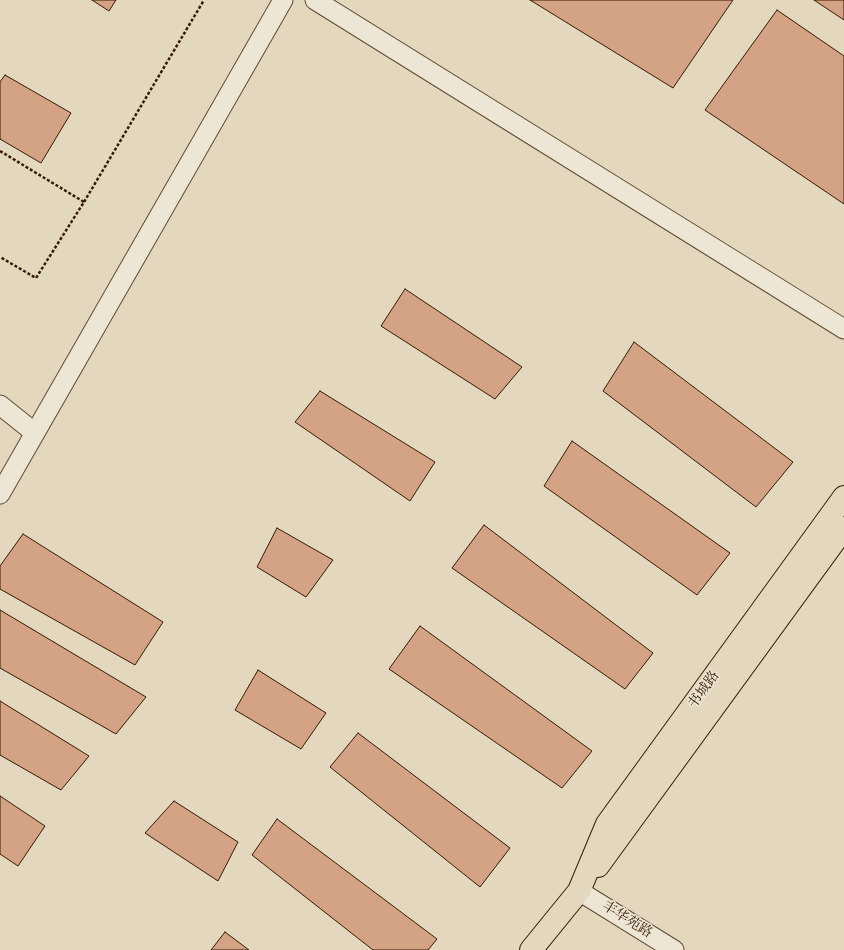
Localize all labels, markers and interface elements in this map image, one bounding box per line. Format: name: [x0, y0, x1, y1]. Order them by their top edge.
street label: 书城路: [685, 668, 723, 712]
street label: 丰华苑路: [599, 898, 655, 942]

